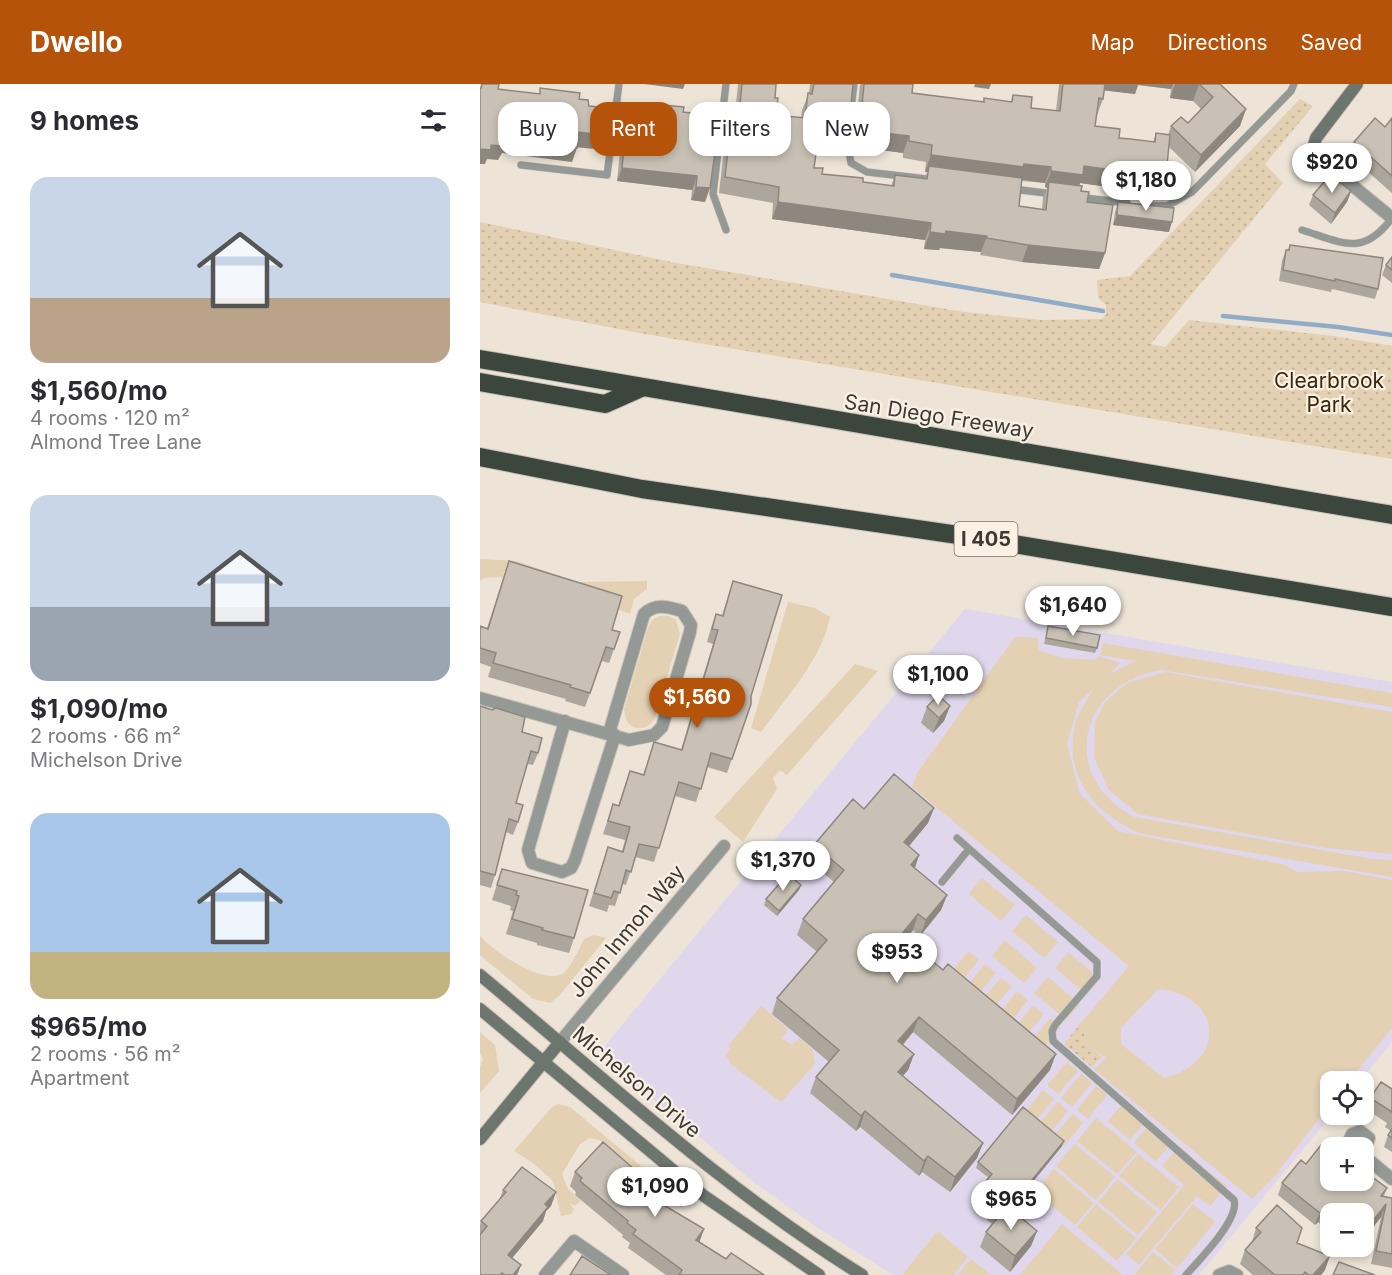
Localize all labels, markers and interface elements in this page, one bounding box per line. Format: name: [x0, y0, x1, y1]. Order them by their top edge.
text: Dwello: [30, 25, 123, 59]
text: Map: [1091, 30, 1134, 55]
text: Directions: [1167, 30, 1268, 55]
text: Saved: [1301, 30, 1362, 55]
chip: Buy: [498, 102, 578, 156]
chip: Rent: [590, 102, 677, 156]
chip: Filters: [689, 102, 791, 156]
chip: New: [803, 102, 890, 156]
icon: filters: [417, 104, 450, 137]
text: 9 homes: [30, 105, 139, 136]
pin: $920: [1296, 143, 1368, 194]
text: $920: [1306, 150, 1358, 174]
pin: $1,180: [1097, 161, 1195, 212]
text: $1,180: [1115, 168, 1177, 192]
icon: home: [186, 216, 294, 324]
park label: Clearbrook Park: [1274, 368, 1384, 417]
text: $1,560/mo: [30, 375, 168, 406]
street label: San Diego Freeway: [843, 389, 1036, 443]
text: 4 rooms · 120 m²: [30, 406, 190, 430]
text: Almond Tree Lane: [30, 430, 202, 454]
road number: I 405: [954, 522, 1018, 556]
icon: home: [186, 534, 294, 642]
pin: $1,640: [1024, 586, 1122, 637]
text: $1,640: [1039, 593, 1107, 617]
pin: $1,100: [889, 655, 987, 706]
text: $1,100: [907, 662, 969, 686]
pin: $1,560: [648, 678, 746, 729]
text: $1,560: [663, 685, 731, 709]
text: $1,090/mo: [30, 693, 168, 724]
text: 2 rooms · 66 m²: [30, 724, 181, 748]
text: Michelson Drive: [30, 748, 182, 772]
pin: $1,370: [734, 841, 832, 892]
text: $1,370: [750, 848, 816, 872]
icon: home: [186, 852, 294, 960]
street label: John Inmon Way: [564, 859, 690, 1002]
pin: $953: [861, 933, 933, 984]
text: $953: [871, 940, 923, 964]
text: $965/mo: [30, 1011, 147, 1042]
street label: Michelson Drive: [568, 1021, 706, 1143]
text: 2 rooms · 56 m²: [30, 1042, 181, 1066]
text: Apartment: [30, 1066, 129, 1090]
map controls: [1320, 1071, 1374, 1257]
button: locate: [1320, 1071, 1374, 1125]
button: +: [1320, 1137, 1374, 1191]
pin: $1,090: [606, 1167, 704, 1218]
text: $1,090: [621, 1174, 689, 1198]
pin: $965: [975, 1180, 1047, 1231]
text: $965: [985, 1187, 1037, 1211]
button: −: [1320, 1203, 1374, 1257]

